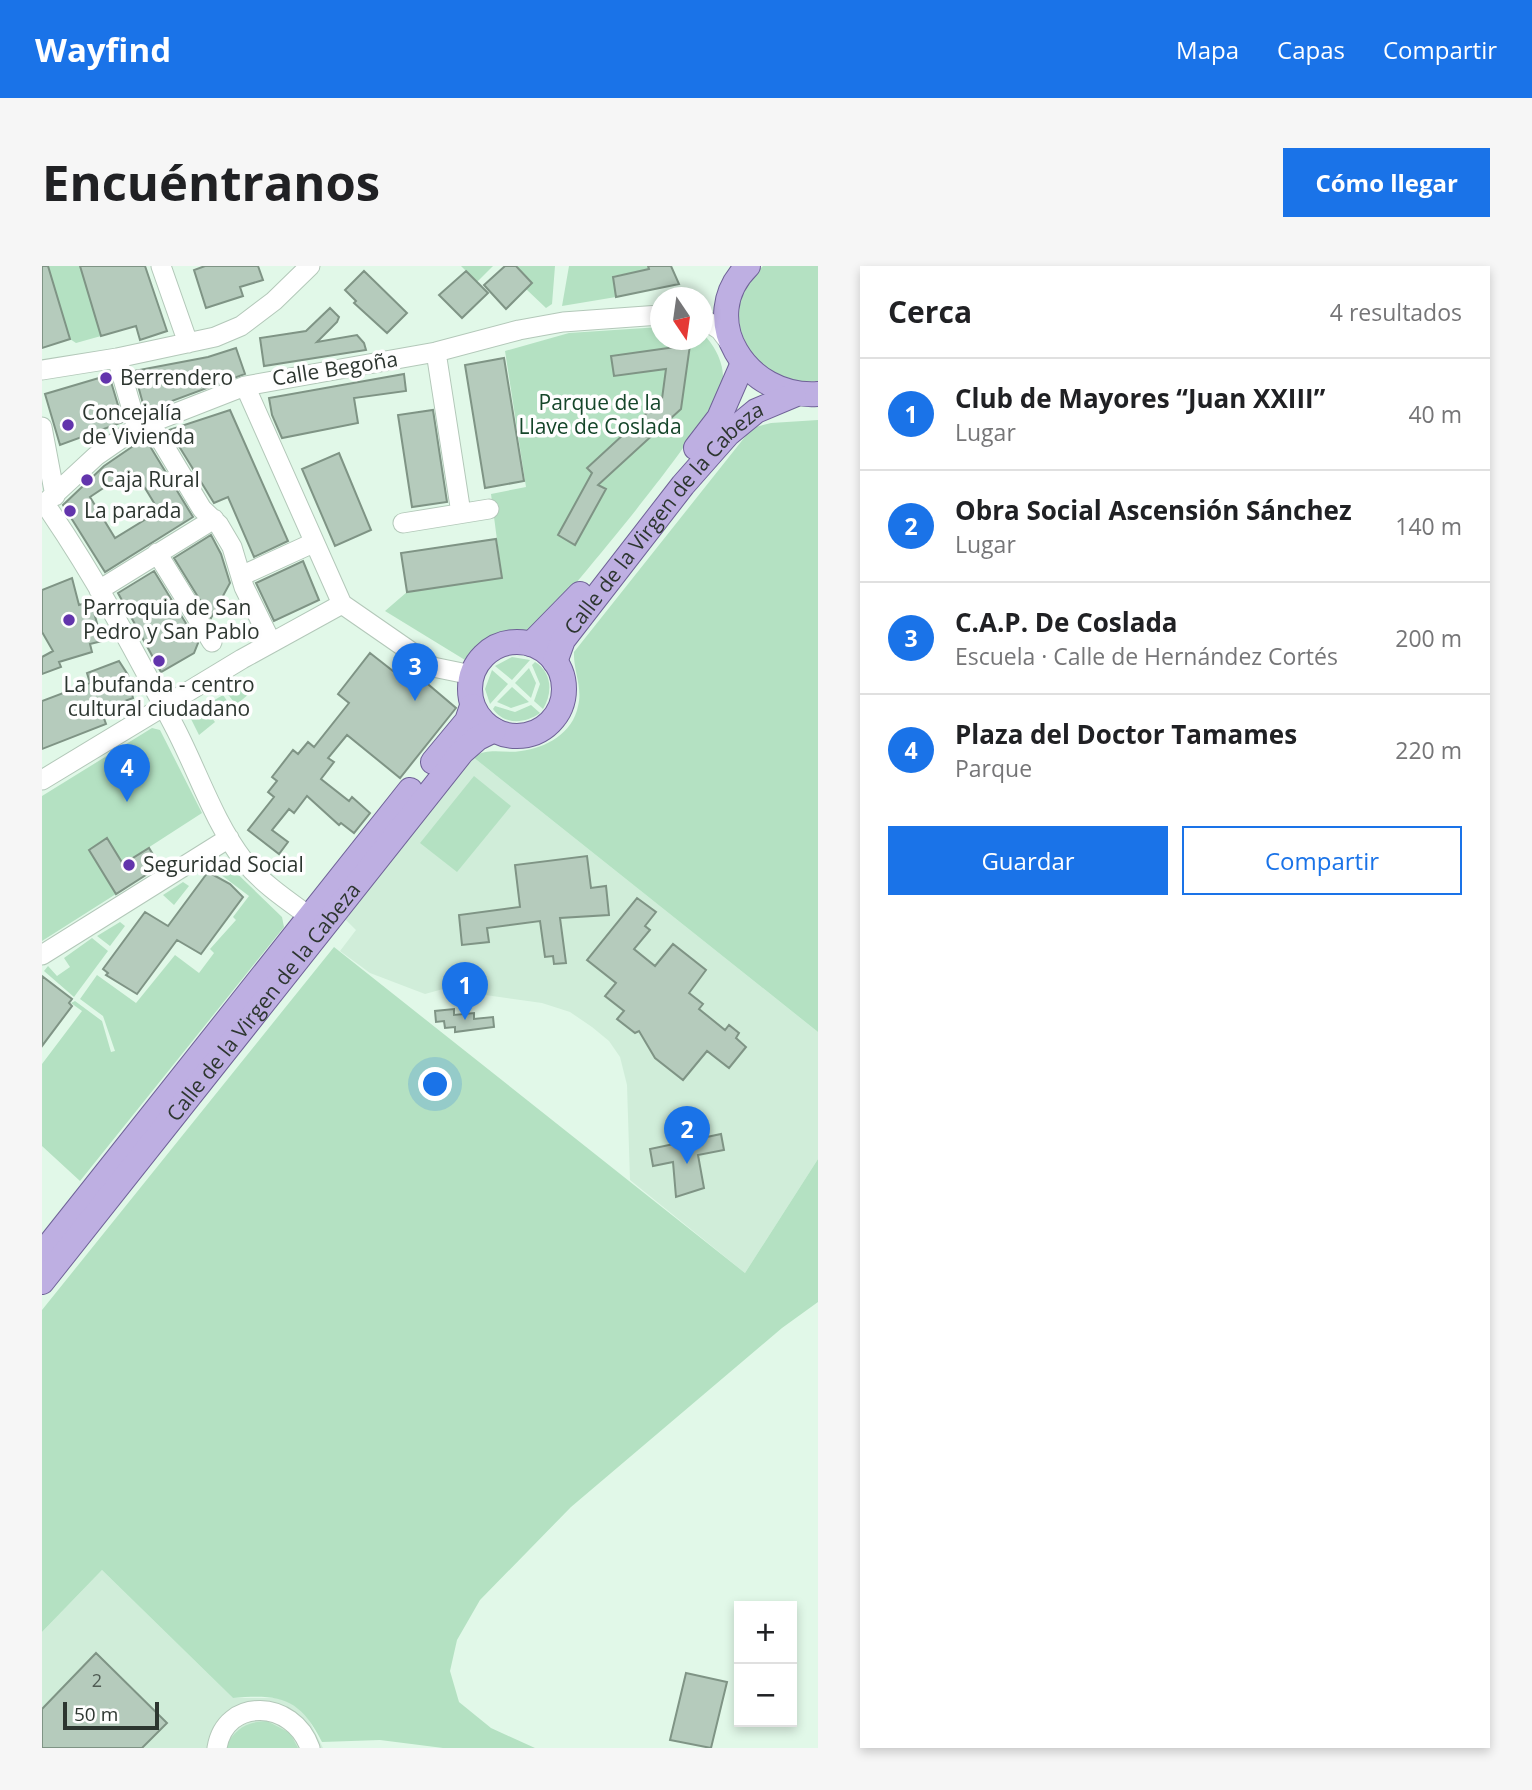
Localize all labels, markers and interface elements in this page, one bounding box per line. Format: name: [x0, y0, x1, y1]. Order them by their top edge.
text: Wayfind: [35, 27, 171, 72]
text: Mapa: [1176, 33, 1239, 66]
text: Capas: [1277, 33, 1345, 66]
text: Compartir: [1383, 33, 1497, 66]
button: Cómo llegar: [1283, 148, 1490, 217]
text: Encuéntranos: [42, 149, 380, 215]
north arrow: [650, 287, 713, 350]
text: Cerca: [888, 291, 972, 332]
text: 4 resultados: [1330, 296, 1462, 328]
street label: Calle Begoña: [270, 344, 400, 392]
place label: Berrendero: [120, 363, 233, 391]
marker: Berrendero: [98, 370, 114, 386]
text: Club de Mayores “Juan XXIII”: [955, 380, 1325, 416]
park label: Parque de la Llave de Coslada: [518, 388, 682, 440]
street label: Calle de la Virgen de la Cabeza: [557, 395, 767, 640]
place label: Concejalía de Vivienda: [82, 398, 195, 450]
text: 1: [904, 398, 918, 430]
text: 40 m: [1408, 398, 1462, 430]
text: Lugar: [955, 416, 1016, 448]
marker: Concejalía de Vivienda: [60, 417, 76, 433]
place label: Caja Rural: [101, 465, 200, 493]
marker: Caja Rural: [79, 472, 95, 488]
text: Obra Social Ascensión Sánchez: [955, 492, 1352, 528]
place label: La parada: [84, 496, 181, 524]
marker: La parada: [62, 503, 78, 519]
text: 2: [904, 510, 918, 542]
text: 140 m: [1395, 510, 1462, 542]
text: Lugar: [955, 528, 1016, 560]
place label: Parroquia de San Pedro y San Pablo: [83, 593, 260, 645]
text: C.A.P. De Coslada: [955, 604, 1178, 640]
marker: Parroquia de San Pedro y San Pablo: [61, 612, 77, 628]
text: 3: [904, 622, 918, 654]
text: 200 m: [1395, 622, 1462, 654]
text: Escuela · Calle de Hernández Cortés: [955, 640, 1338, 672]
pin: 3: [392, 643, 438, 701]
marker: La bufanda - centro cultural ciudadano: [151, 653, 167, 669]
place label: La bufanda - centro cultural ciudadano: [63, 670, 255, 722]
text: Plaza del Doctor Tamames: [955, 716, 1297, 752]
text: 4: [904, 734, 918, 766]
text: 220 m: [1395, 734, 1462, 766]
pin: 4: [104, 744, 150, 802]
text: Parque: [955, 752, 1032, 784]
button: Guardar: [888, 826, 1168, 895]
button: Compartir: [1182, 826, 1462, 895]
place label: Seguridad Social: [143, 850, 304, 878]
marker: Seguridad Social: [121, 857, 137, 873]
street label: Calle de la Virgen de la Cabeza: [160, 876, 366, 1127]
pin: 1: [442, 962, 488, 1020]
your location: [418, 1067, 452, 1101]
pin: 2: [664, 1106, 710, 1164]
map controls: [734, 1601, 797, 1727]
button: +: [734, 1601, 797, 1664]
button: −: [734, 1664, 797, 1727]
house number: 2: [92, 1668, 102, 1692]
scale bar: [63, 1699, 159, 1731]
text: 50 m: [74, 1701, 118, 1727]

